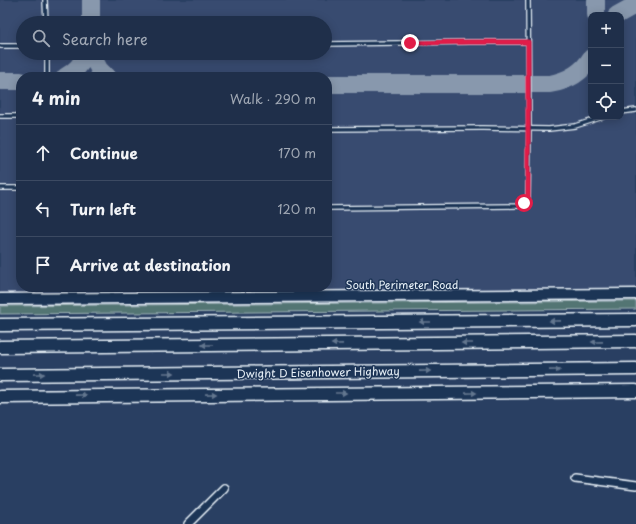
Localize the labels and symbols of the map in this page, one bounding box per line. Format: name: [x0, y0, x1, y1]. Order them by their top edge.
route end: [401, 34, 419, 52]
route start: [515, 194, 533, 212]
street label: South Perimeter Road: [346, 276, 458, 293]
one-way arrow: [548, 318, 561, 324]
one-way arrow: [418, 319, 431, 325]
one-way arrow: [590, 339, 603, 345]
one-way arrow: [460, 340, 473, 346]
one-way arrow: [330, 341, 343, 347]
one-way arrow: [200, 342, 213, 348]
street label: Dwight D Eisenhower Highway: [236, 362, 400, 382]
one-way arrow: [419, 367, 431, 374]
one-way arrow: [549, 367, 562, 373]
one-way arrow: [163, 370, 176, 376]
one-way arrow: [33, 371, 46, 377]
one-way arrow: [465, 389, 477, 396]
one-way arrow: [335, 390, 348, 396]
one-way arrow: [205, 391, 218, 397]
one-way arrow: [75, 392, 88, 398]

